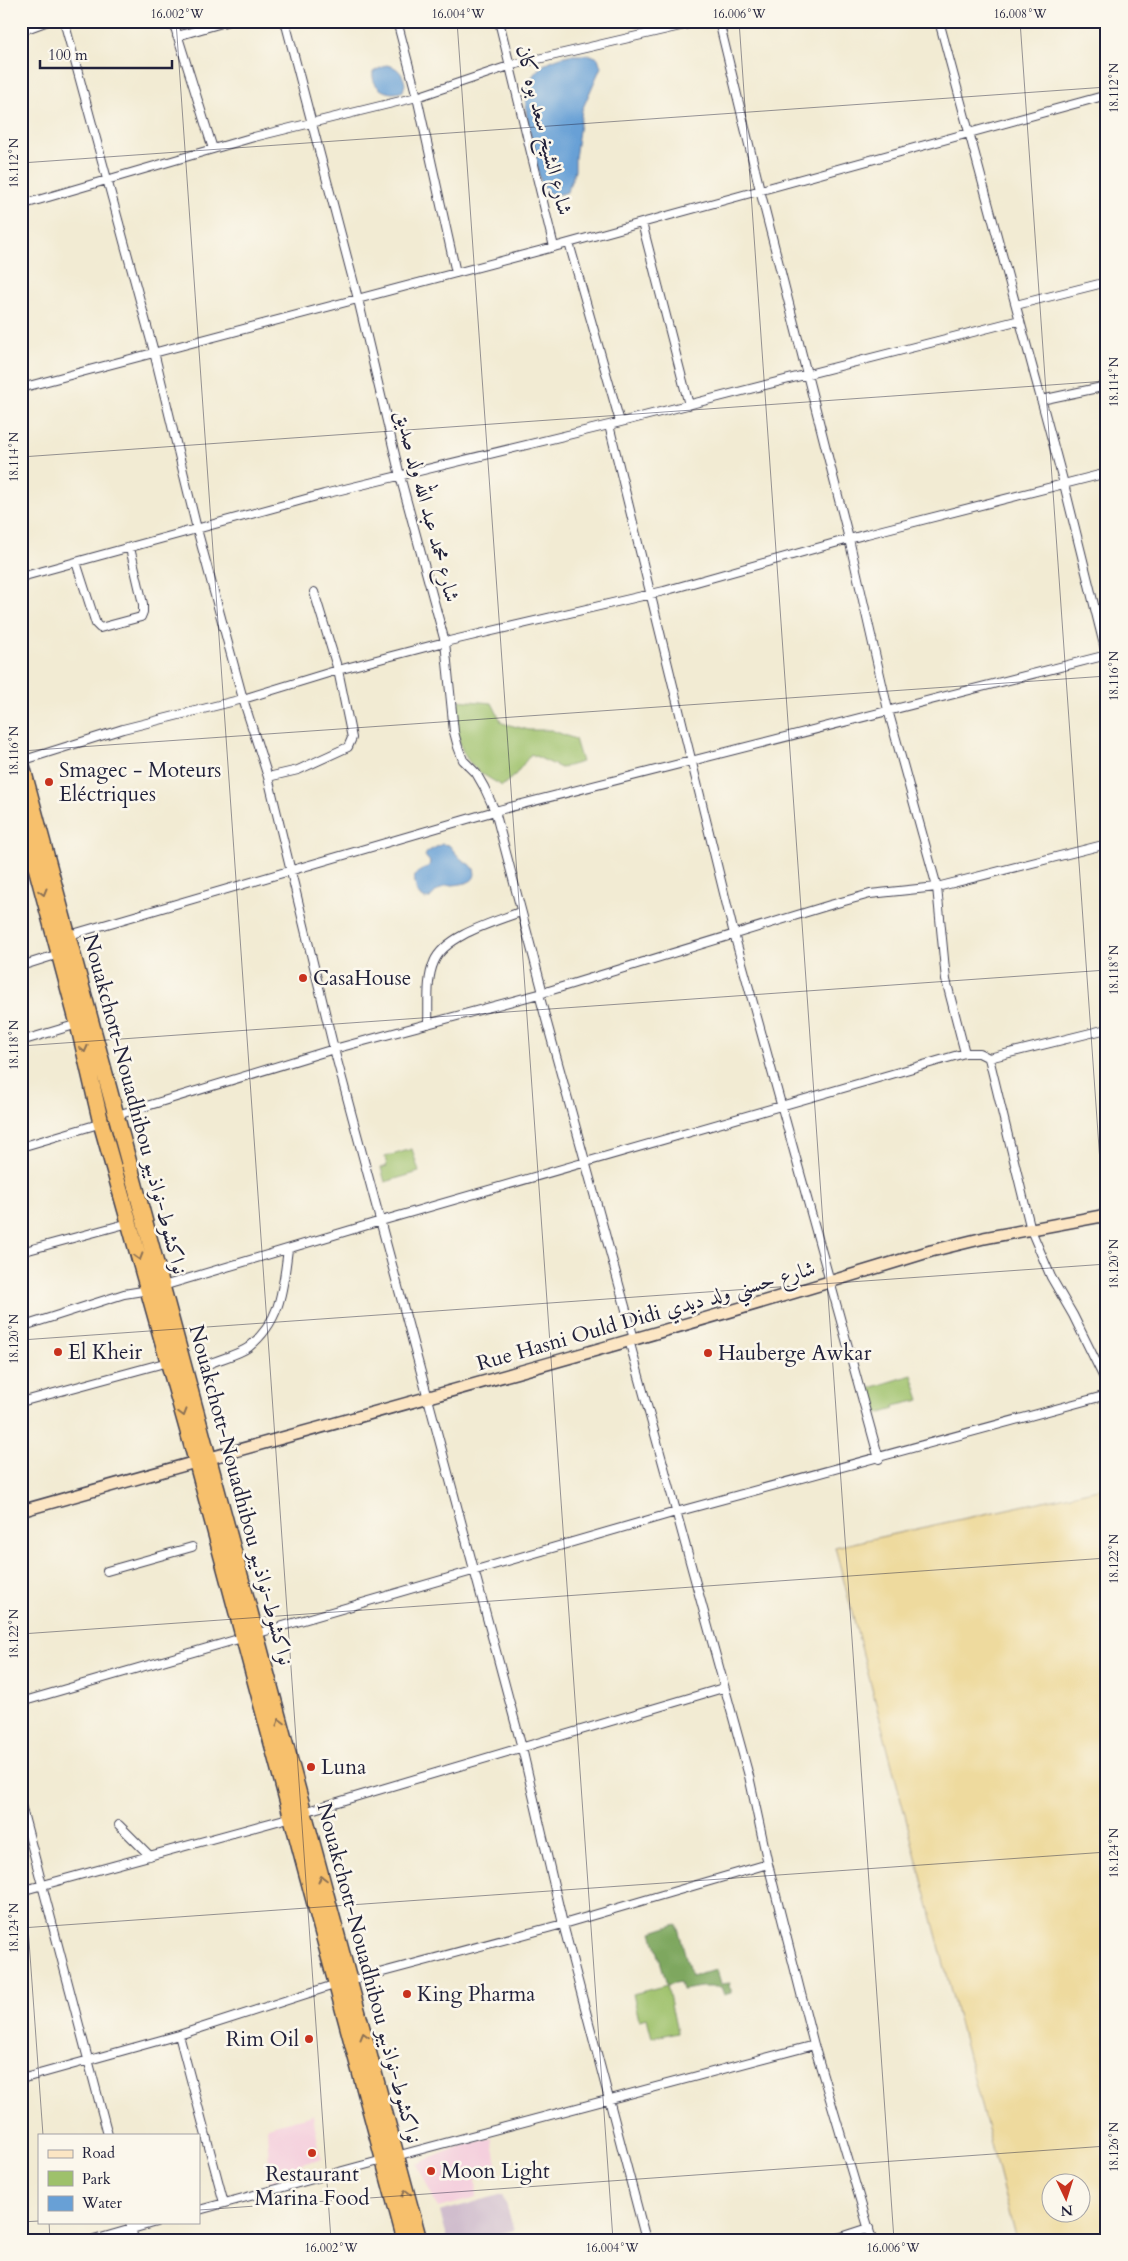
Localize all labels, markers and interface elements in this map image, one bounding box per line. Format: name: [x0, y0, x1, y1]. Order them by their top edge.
text: 16.002°W: [150, 6, 204, 22]
text: 16.004°W: [431, 6, 485, 22]
text: 16.006°W: [712, 6, 766, 22]
text: 16.008°W: [993, 6, 1047, 22]
scale bar: [40, 38, 172, 70]
street label: شارع الشيخ سعد بوه كان: [505, 42, 579, 219]
text: 100 m: [48, 45, 88, 65]
text: 18.112°N: [1106, 62, 1122, 113]
text: 18.112°N: [6, 137, 22, 188]
text: 18.114°N: [1106, 356, 1122, 407]
street label: شارع محمد عبد الله ولد صديق: [384, 406, 470, 606]
text: 18.114°N: [6, 431, 22, 482]
text: 18.116°N: [1106, 650, 1122, 701]
text: 18.116°N: [6, 725, 22, 776]
place label: Smagec - Moteurs Eléctriques: [59, 756, 221, 809]
marker: Smagec - Moteurs Eléctriques: [43, 776, 55, 788]
one-way arrow: [37, 887, 47, 896]
street label: Nouakchott-Nouadhibou نواكشوط-نواذيبو: [76, 931, 194, 1278]
text: 18.118°N: [1106, 944, 1122, 995]
place label: CasaHouse: [313, 964, 411, 993]
marker: CasaHouse: [297, 972, 309, 984]
text: 18.118°N: [6, 1019, 22, 1070]
one-way arrow: [78, 1045, 89, 1054]
text: 18.120°N: [1106, 1238, 1122, 1289]
one-way arrow: [134, 1252, 144, 1261]
street label: Rue Hasni Ould Didi شارع حسني ولد ديدي: [473, 1254, 820, 1383]
text: 18.120°N: [6, 1313, 22, 1364]
street label: Nouakchott-Nouadhibou نواكشوط-نواذيبو: [182, 1322, 300, 1669]
place label: El Kheir: [68, 1338, 143, 1367]
place label: Hauberge Awkar: [718, 1339, 872, 1368]
marker: El Kheir: [52, 1346, 64, 1358]
marker: Hauberge Awkar: [702, 1347, 714, 1359]
one-way arrow: [177, 1409, 188, 1418]
text: 18.122°N: [1106, 1533, 1122, 1584]
text: 18.122°N: [6, 1608, 22, 1659]
one-way arrow: [275, 1718, 285, 1726]
place label: Luna: [321, 1753, 366, 1782]
marker: Luna: [305, 1761, 317, 1773]
street label: Nouakchott-Nouadhibou نواكشوط-نواذيبو: [310, 1800, 428, 2147]
text: 18.124°N: [1106, 1827, 1122, 1878]
one-way arrow: [317, 1874, 328, 1883]
text: 18.124°N: [6, 1902, 22, 1953]
place label: King Pharma: [417, 1980, 535, 2009]
marker: King Pharma: [401, 1988, 413, 2000]
place label: Rim Oil: [226, 2025, 299, 2054]
one-way arrow: [359, 2031, 370, 2040]
marker: Rim Oil: [303, 2033, 315, 2045]
text: 18.126°N: [1106, 2121, 1122, 2172]
legend: [38, 2134, 200, 2224]
text: Road: [82, 2143, 115, 2163]
marker: Restaurant Marina Food: [306, 2147, 318, 2159]
place label: Moon Light: [441, 2157, 550, 2186]
place label: Restaurant Marina Food: [255, 2160, 369, 2213]
marker: Moon Light: [425, 2165, 437, 2177]
text: Park: [82, 2169, 111, 2189]
north arrow: [1040, 2174, 1090, 2224]
one-way arrow: [401, 2188, 412, 2197]
text: Water: [81, 2193, 123, 2213]
text: N: [1060, 2201, 1074, 2220]
text: 16.002°W: [304, 2240, 358, 2256]
text: 16.004°W: [585, 2240, 639, 2256]
text: 16.006°W: [866, 2240, 920, 2256]

